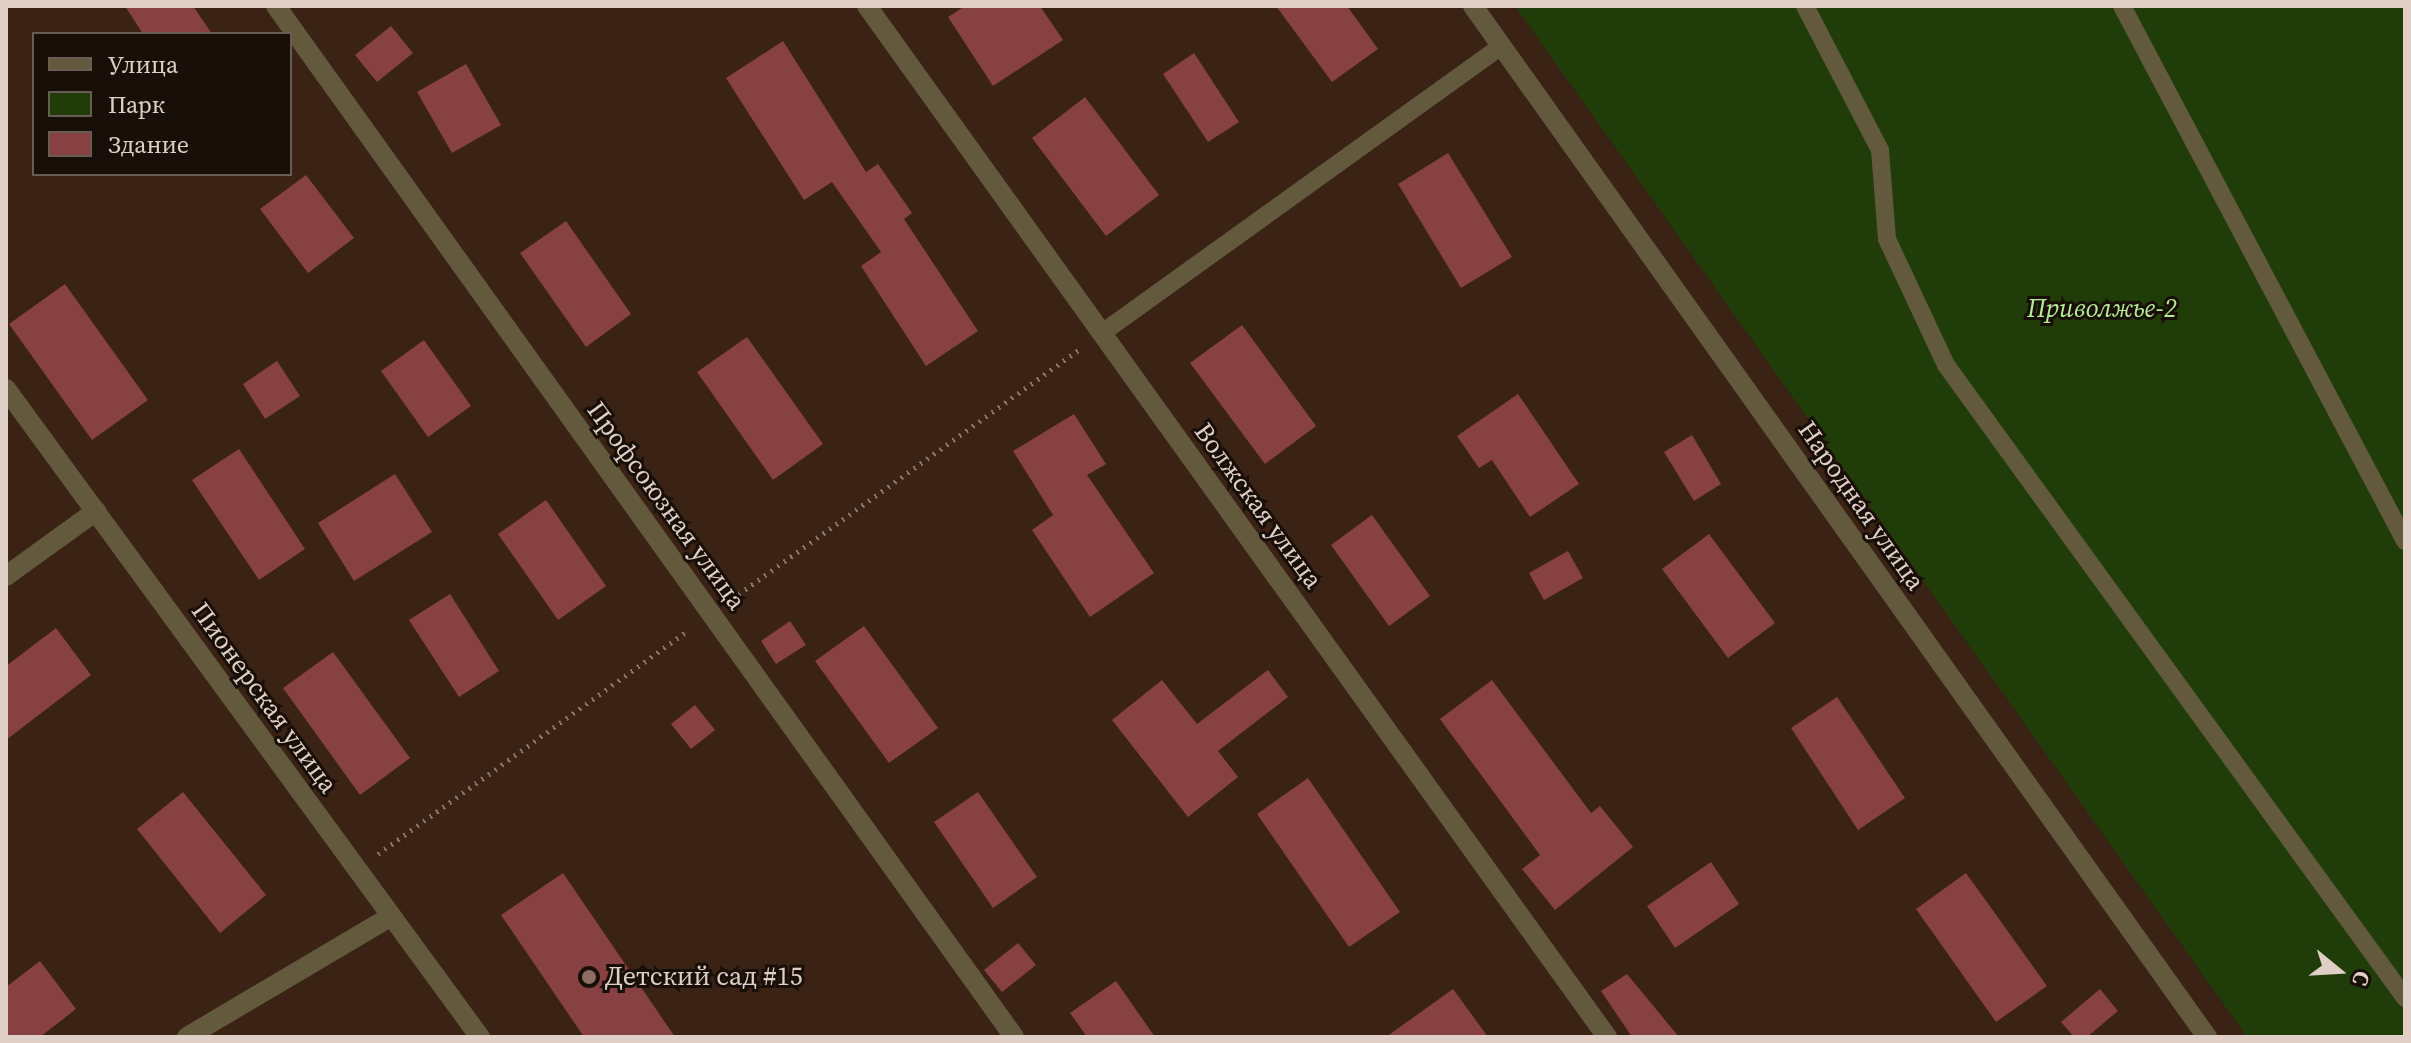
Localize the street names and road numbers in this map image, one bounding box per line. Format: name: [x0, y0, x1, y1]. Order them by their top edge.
street label: Профсоюзная улица: [580, 396, 752, 616]
street label: Народная улица: [1791, 416, 1931, 596]
street label: Волжская улица: [1187, 417, 1329, 595]
street label: Пионерская улица: [184, 596, 344, 800]

